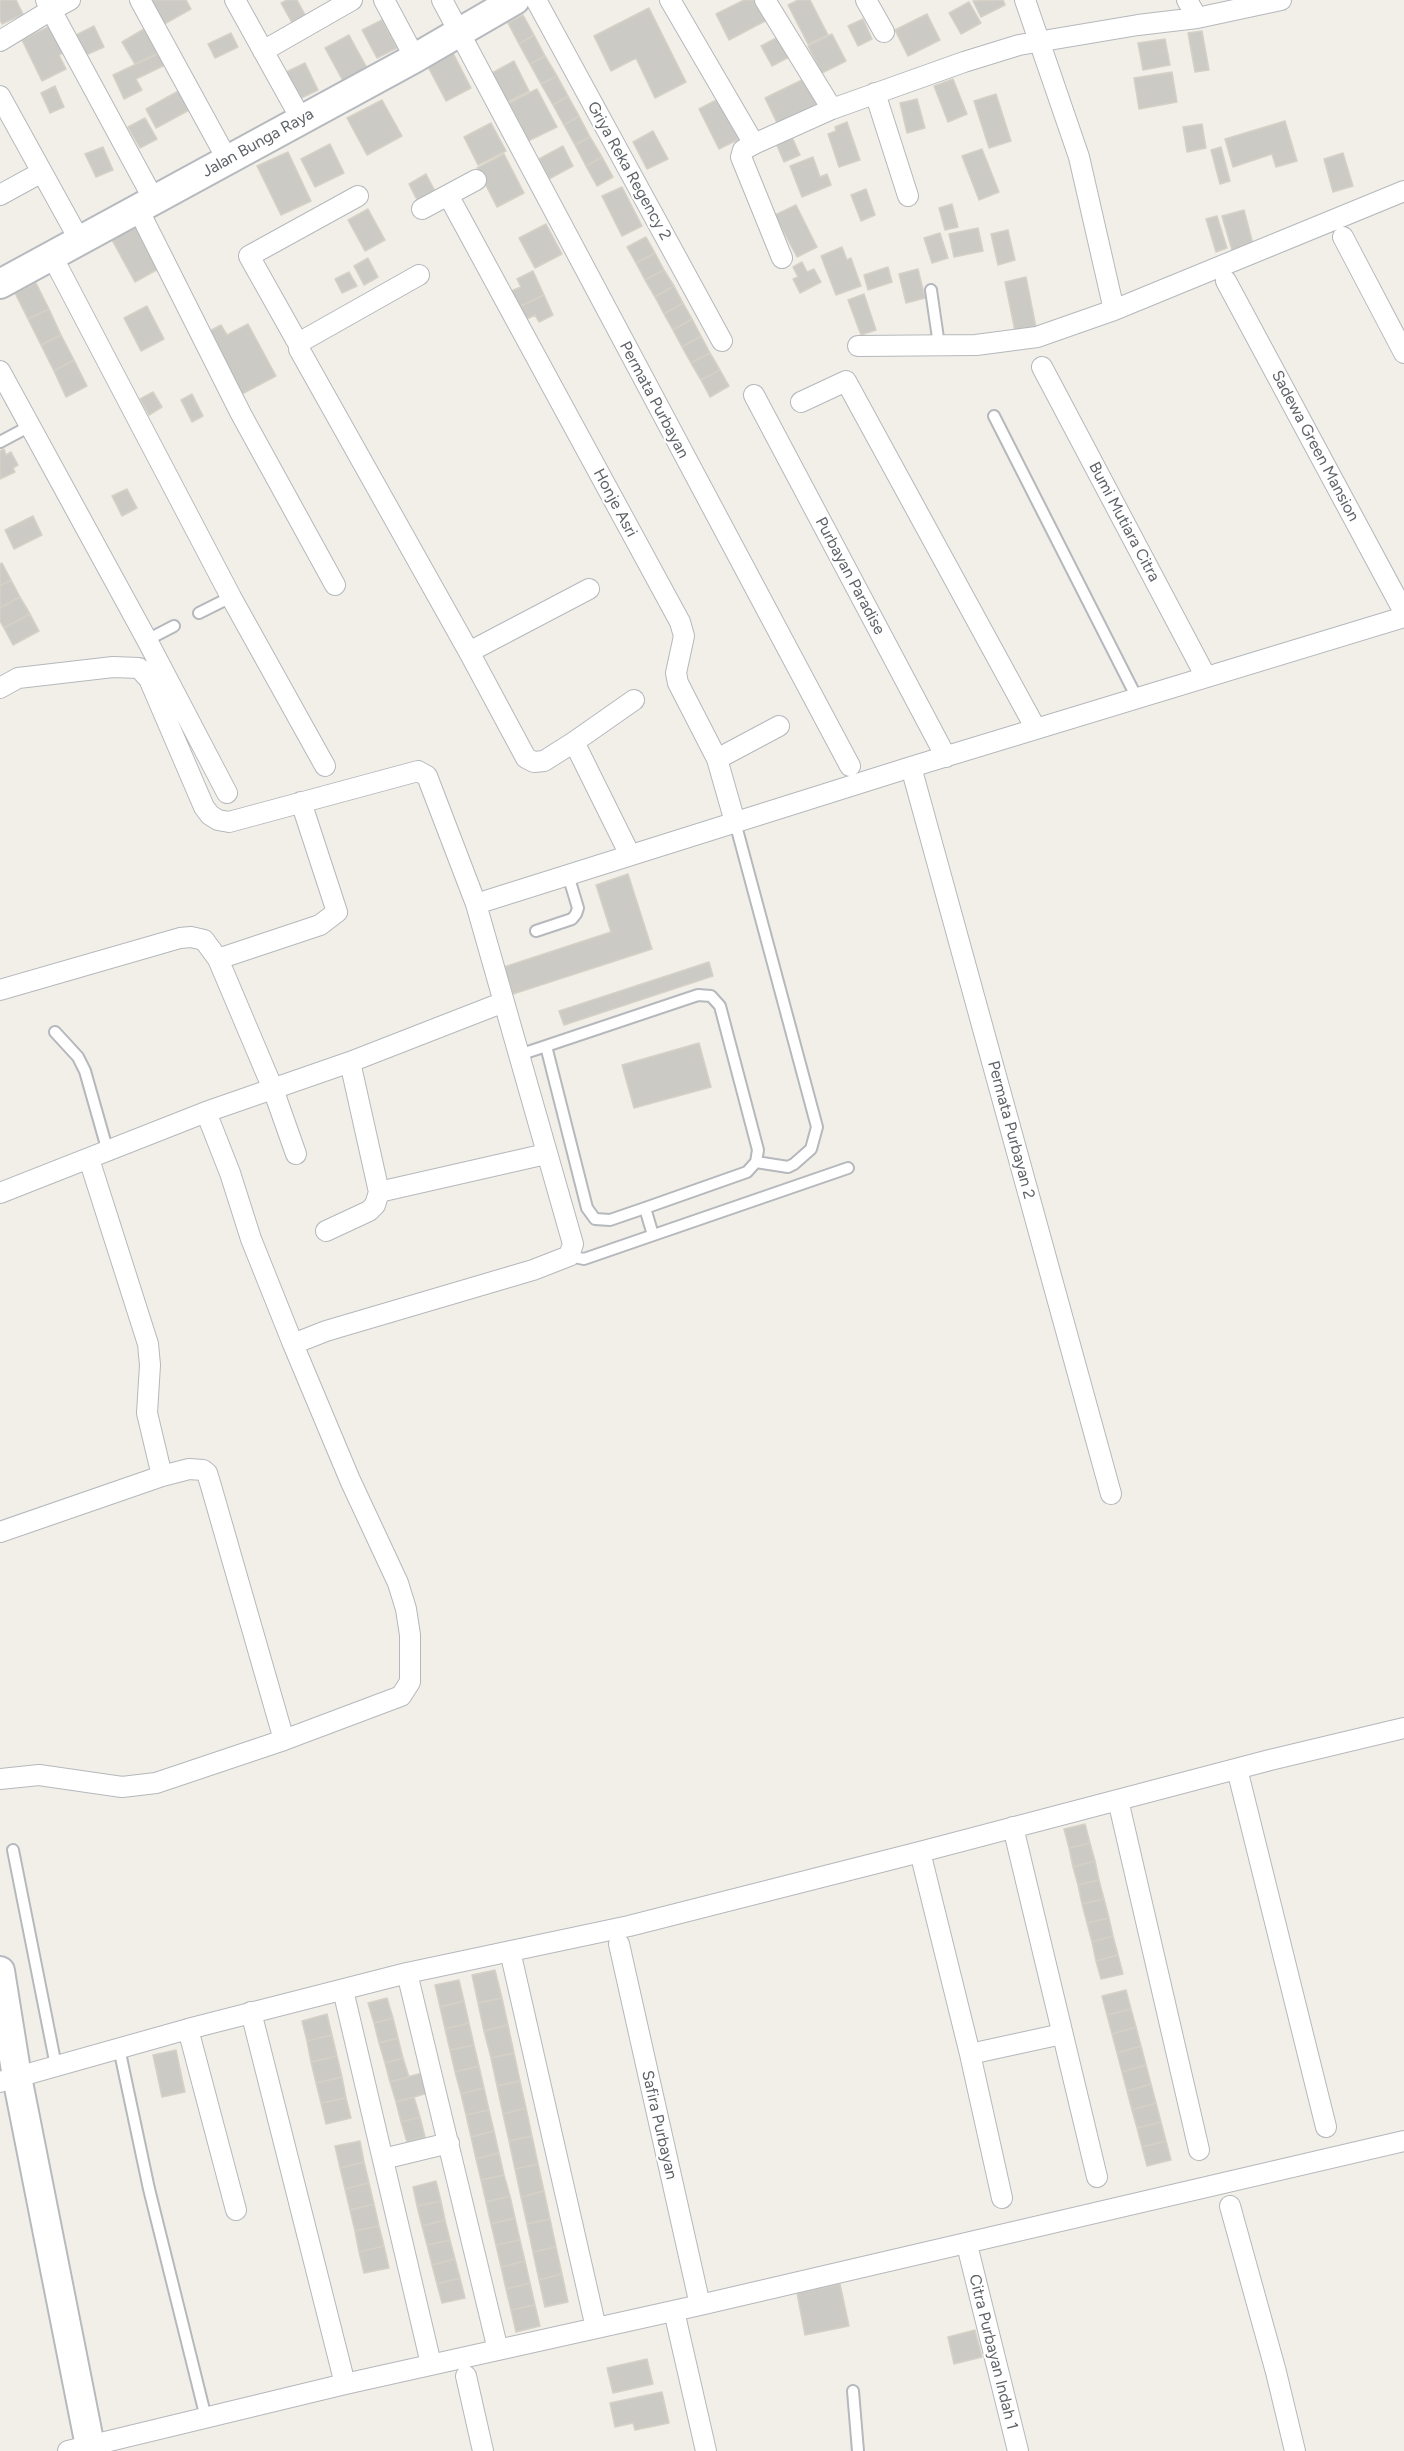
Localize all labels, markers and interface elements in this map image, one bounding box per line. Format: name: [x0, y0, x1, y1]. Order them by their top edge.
street label: Griya Reka Regency 2: [583, 98, 675, 244]
street label: Jalan Bunga Raya: [199, 104, 317, 182]
street label: Permata Purbayan: [615, 338, 693, 462]
street label: Sadewa Green Mansion: [1267, 367, 1363, 525]
street label: Bumi Mutiara Citra: [1084, 459, 1164, 585]
street label: Honje Asri: [589, 466, 641, 540]
street label: Purbayan Paradise: [811, 514, 889, 638]
street label: Permata Purbayan 2: [983, 1059, 1039, 1201]
street label: Safira Purbayan: [637, 2069, 681, 2181]
street label: Citra Purbayan Indah 1: [964, 2272, 1022, 2432]

